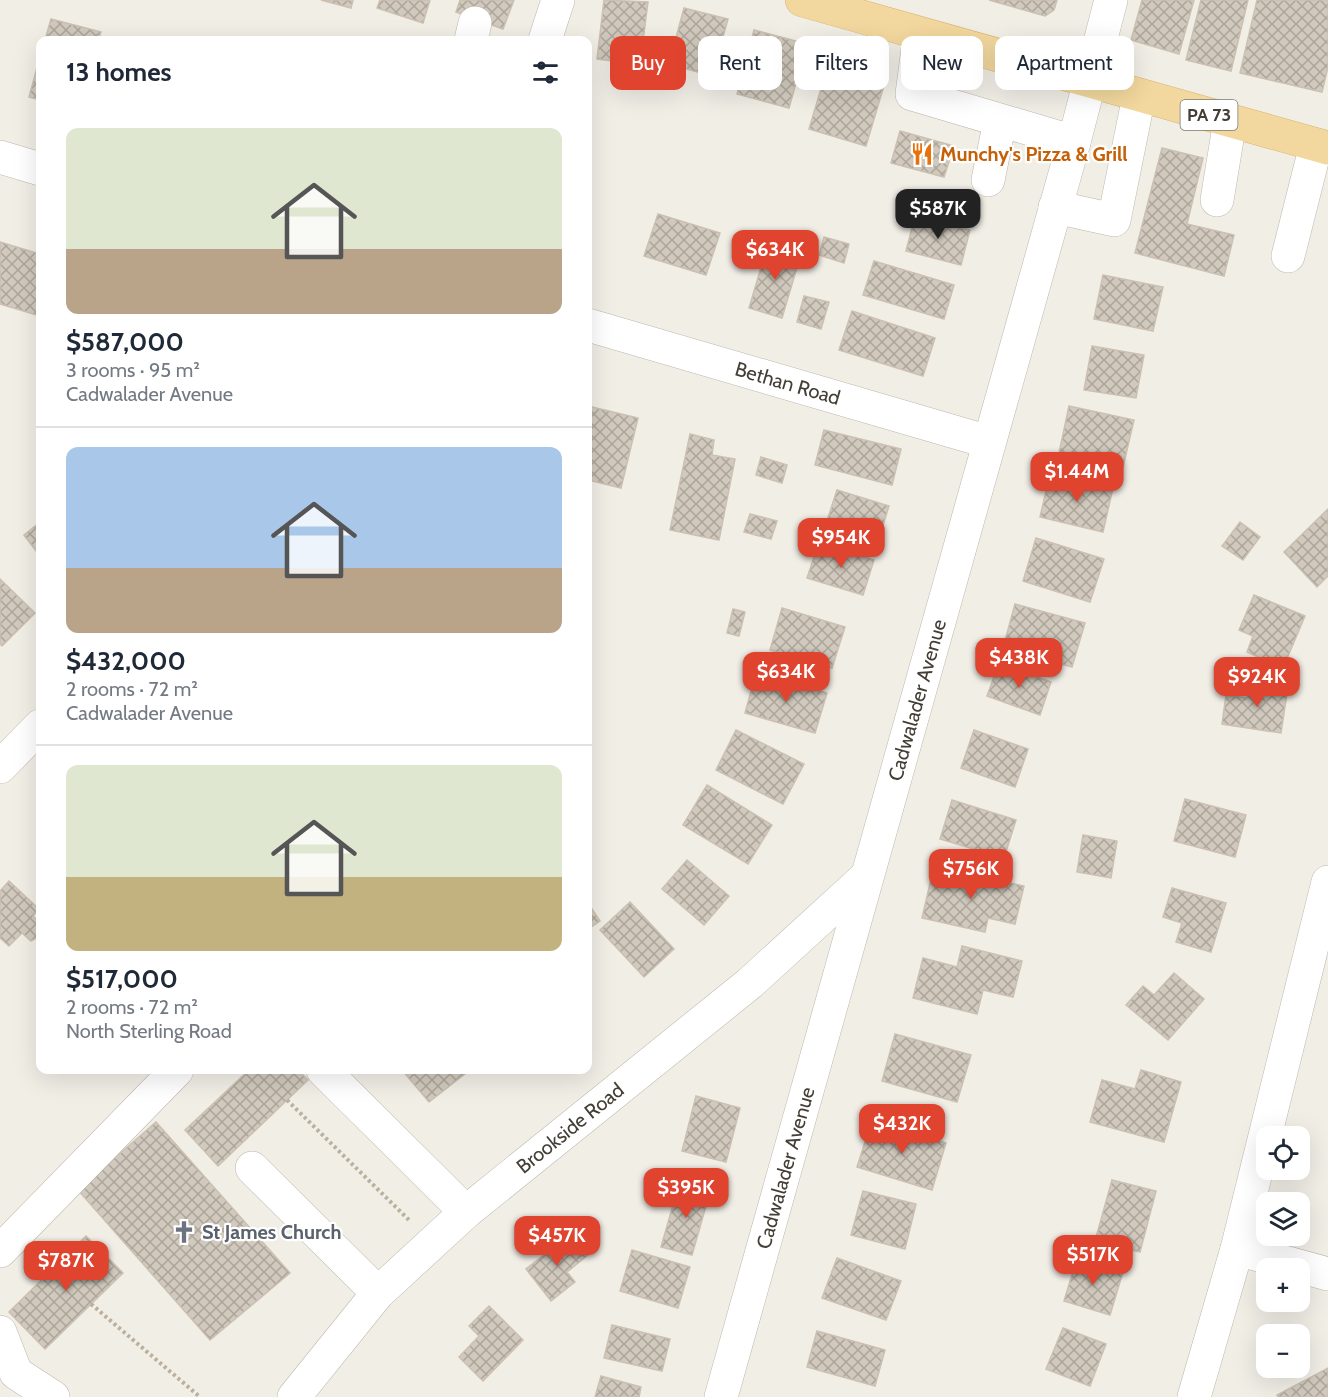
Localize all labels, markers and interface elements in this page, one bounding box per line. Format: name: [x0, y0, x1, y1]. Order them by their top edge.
chip: Buy: [610, 36, 686, 90]
chip: Rent: [698, 36, 782, 90]
chip: Filters: [794, 36, 889, 90]
chip: New: [901, 36, 983, 90]
chip: Apartment: [995, 36, 1134, 90]
text: 13 homes: [66, 56, 172, 88]
icon: filters: [529, 56, 562, 89]
road number: PA 73: [1180, 100, 1238, 130]
restaurant icon: Munchy's Pizza & Grill: [909, 141, 935, 167]
place label: Munchy's Pizza & Grill: [940, 142, 1128, 166]
icon: home: [260, 167, 368, 275]
pin: $587K: [896, 189, 980, 240]
text: $587K: [909, 196, 967, 220]
pin: $634K: [733, 230, 817, 281]
text: $634K: [746, 237, 804, 261]
text: $587,000: [66, 326, 184, 358]
street label: Bethan Road: [732, 357, 843, 410]
text: 3 rooms · 95 m²: [66, 358, 200, 382]
text: Cadwalader Avenue: [66, 382, 233, 406]
pin: $1.44M: [1028, 452, 1126, 503]
text: $1.44M: [1045, 459, 1109, 483]
icon: home: [260, 486, 368, 594]
pin: $954K: [799, 518, 883, 569]
text: $954K: [812, 525, 870, 549]
street label: Cadwalader Avenue: [883, 616, 951, 784]
pin: $438K: [977, 638, 1061, 689]
text: $432,000: [66, 645, 186, 677]
text: $438K: [989, 645, 1049, 669]
pin: $634K: [744, 652, 828, 703]
pin: $924K: [1215, 657, 1299, 708]
text: $634K: [757, 659, 815, 683]
text: $924K: [1228, 664, 1286, 688]
text: 2 rooms · 72 m²: [66, 677, 198, 701]
text: Cadwalader Avenue: [66, 701, 233, 725]
icon: home: [260, 804, 368, 912]
pin: $756K: [929, 849, 1013, 900]
text: $756K: [943, 856, 999, 880]
text: $517,000: [66, 963, 178, 995]
text: 2 rooms · 72 m²: [66, 995, 198, 1019]
text: North Sterling Road: [66, 1019, 232, 1043]
street label: Brookside Road: [512, 1078, 628, 1178]
street label: Cadwalader Avenue: [751, 1084, 820, 1252]
pin: $432K: [860, 1104, 944, 1155]
text: $432K: [873, 1111, 931, 1135]
map controls: [1256, 1126, 1310, 1378]
button: locate: [1256, 1126, 1310, 1180]
pin: $395K: [644, 1168, 728, 1219]
text: $395K: [658, 1175, 714, 1199]
button: layers: [1256, 1192, 1310, 1246]
pin: $457K: [515, 1216, 599, 1267]
church icon: St James Church: [171, 1219, 197, 1245]
place label: St James Church: [202, 1220, 341, 1244]
text: $457K: [528, 1223, 586, 1247]
pin: $517K: [1051, 1235, 1135, 1286]
pin: $787K: [24, 1241, 108, 1292]
text: $517K: [1067, 1242, 1119, 1266]
text: $787K: [38, 1248, 94, 1272]
button: +: [1256, 1258, 1310, 1312]
button: −: [1256, 1324, 1310, 1378]

